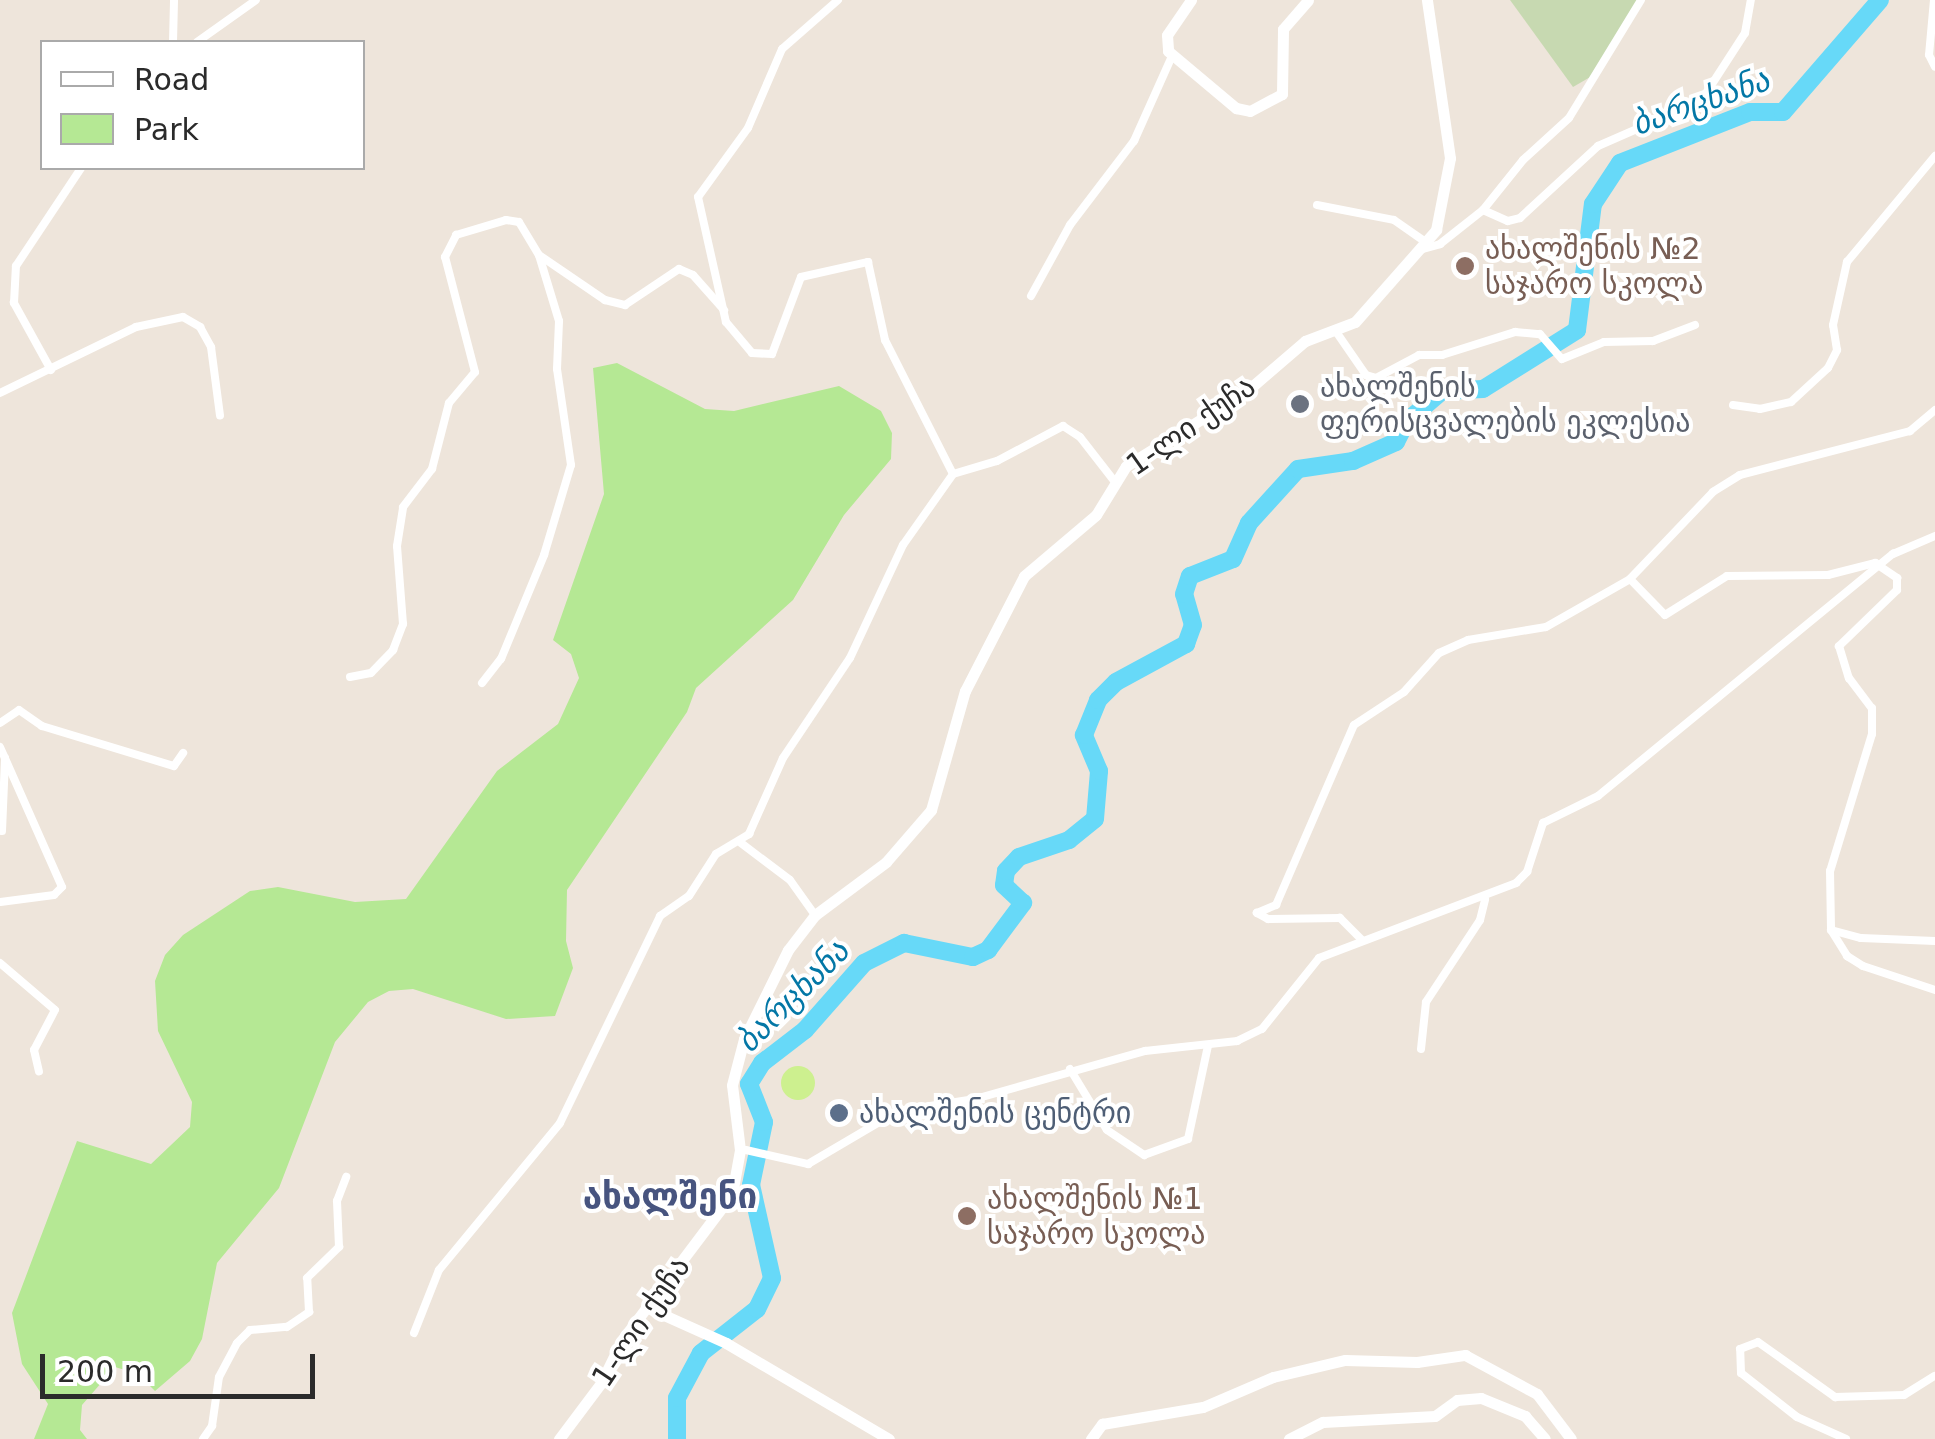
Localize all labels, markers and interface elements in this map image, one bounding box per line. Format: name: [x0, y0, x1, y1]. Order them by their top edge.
legend: [40, 40, 365, 170]
water label: ბარცხანა: [1627, 61, 1775, 143]
text: Road: [134, 62, 209, 97]
text: Park: [134, 112, 199, 147]
place label: ახალშენის №2 საჯარო სკოლა: [1485, 231, 1703, 302]
marker: ახალშენის №2 საჯარო სკოლა: [1454, 255, 1476, 277]
street label: 1-ლი ქუჩა: [1120, 369, 1262, 483]
place label: ახალშენის ფერისცვალების ეკლესია: [1320, 369, 1690, 440]
marker: ახალშენის ფერისცვალების ეკლესია: [1289, 393, 1311, 415]
water label: ბარცხანა: [729, 932, 857, 1060]
place label: ახალშენის ცენტრი: [859, 1095, 1131, 1131]
marker: ახალშენის ცენტრი: [828, 1102, 850, 1124]
district label: ახალშენი: [583, 1175, 757, 1217]
place label: ახალშენის №1 საჯარო სკოლა: [987, 1181, 1205, 1252]
marker: ახალშენის №1 საჯარო სკოლა: [956, 1205, 978, 1227]
street label: 1-ლი ქუჩა: [584, 1250, 698, 1394]
scale bar: [45, 1334, 320, 1396]
text: 200 m: [57, 1354, 153, 1389]

